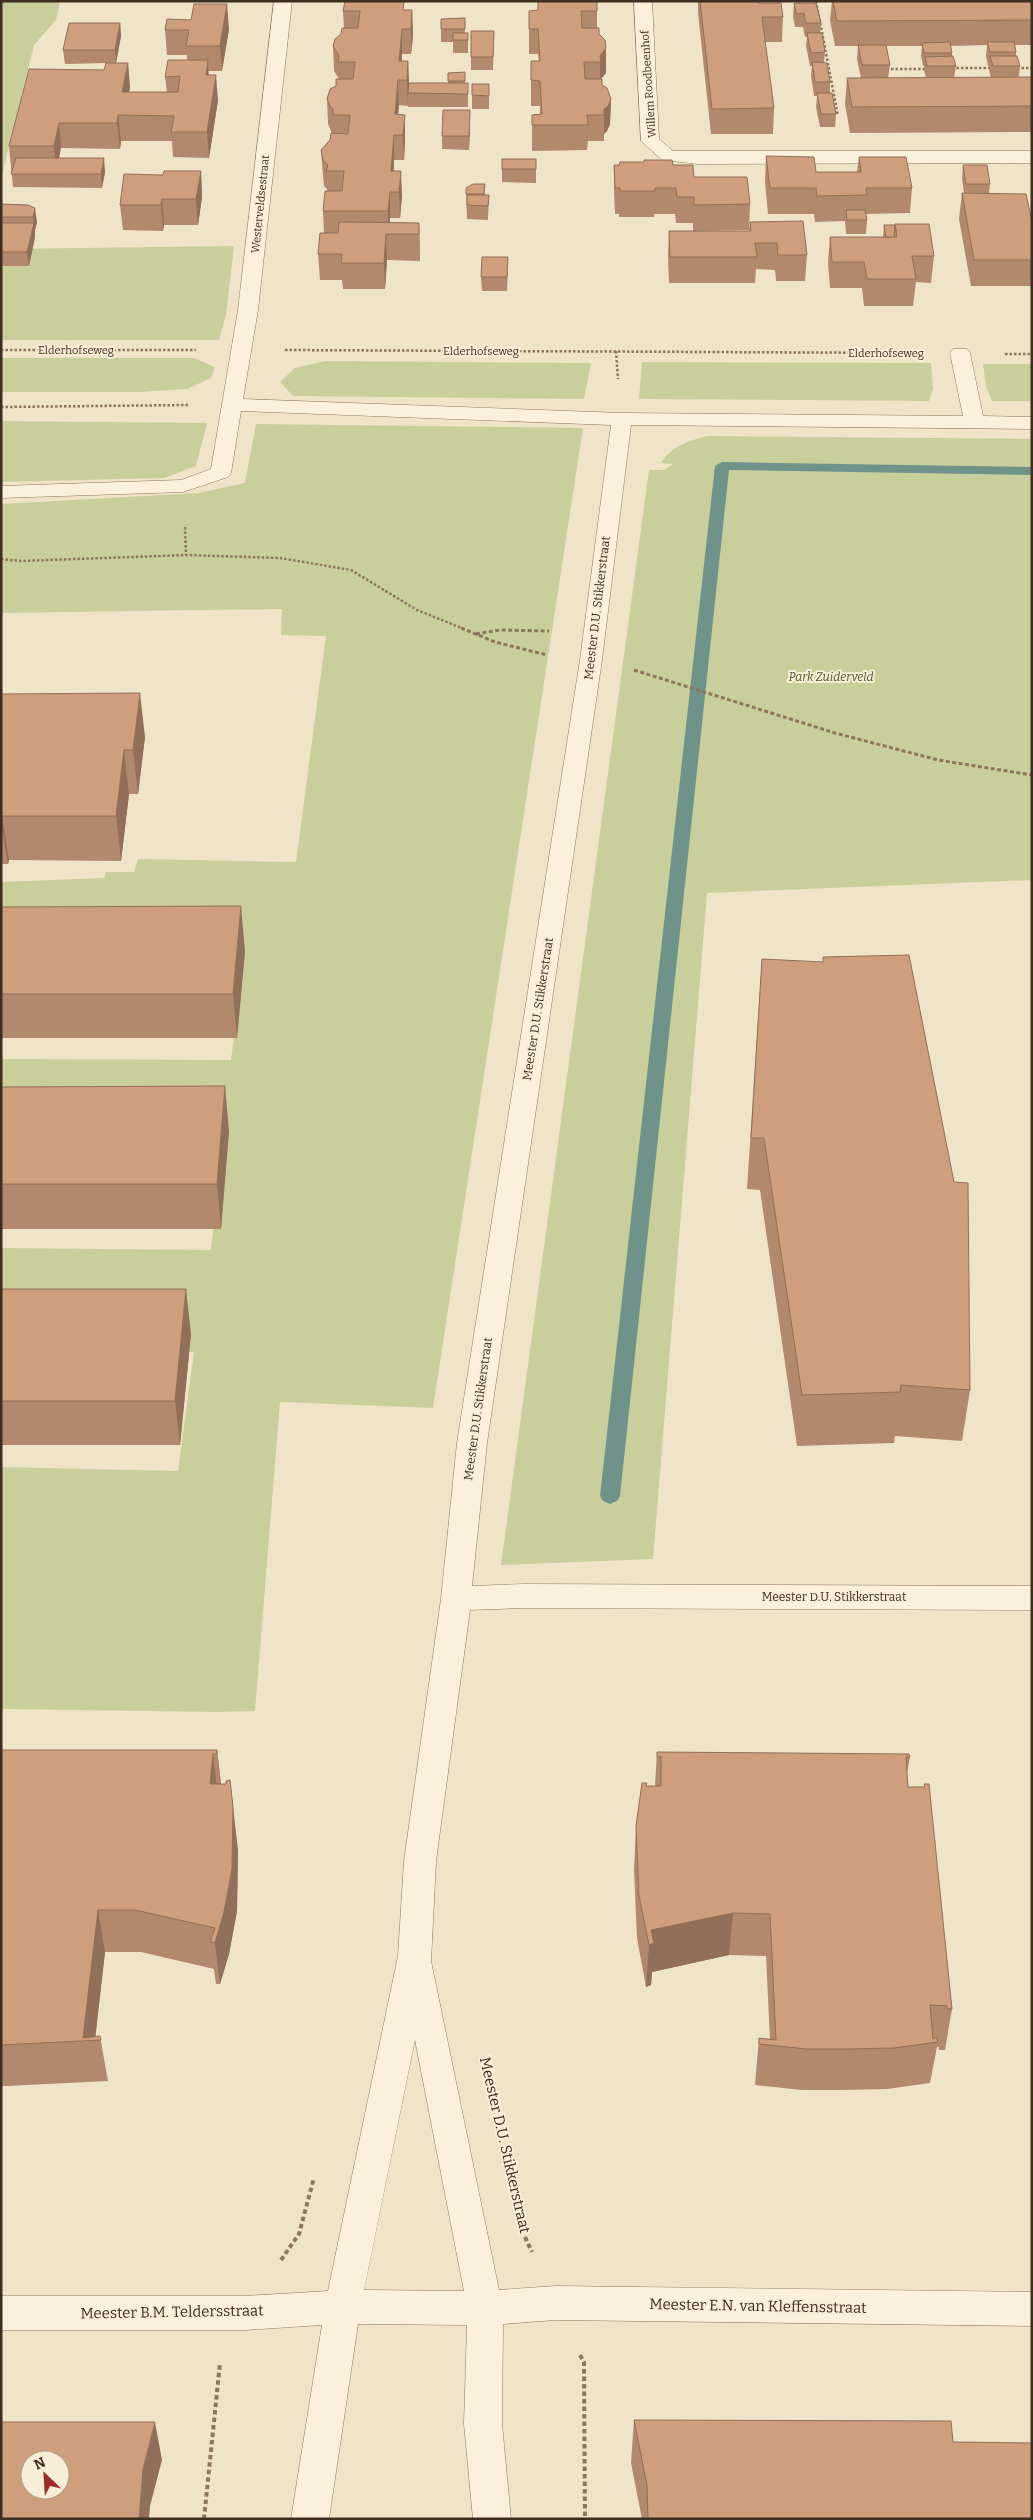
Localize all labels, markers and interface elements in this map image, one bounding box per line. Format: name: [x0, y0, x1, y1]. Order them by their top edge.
street label: Willem Roodbeenhof: [638, 29, 659, 138]
street label: Westerveldsestraat: [249, 154, 272, 254]
street label: Elderhofseweg: [38, 344, 114, 357]
street label: Elderhofseweg: [443, 345, 519, 358]
street label: Elderhofseweg: [848, 347, 924, 360]
street label: Meester D.U. Stikkerstraat: [581, 535, 613, 681]
park label: Park Zuiderveld: [788, 670, 874, 684]
street label: Meester D.U. Stikkerstraat: [520, 936, 556, 1081]
street label: Meester D.U. Stikkerstraat: [461, 1336, 495, 1482]
street label: Meester D.U. Stikkerstraat: [762, 1590, 907, 1604]
street label: Meester D.U. Stikkerstraat: [476, 2055, 534, 2236]
street label: Meester E.N. van Kleffensstraat: [649, 2295, 867, 2317]
street label: Meester B.M. Teldersstraat: [80, 2301, 264, 2323]
north arrow: [20, 2450, 70, 2500]
text: N: [31, 2454, 48, 2474]

